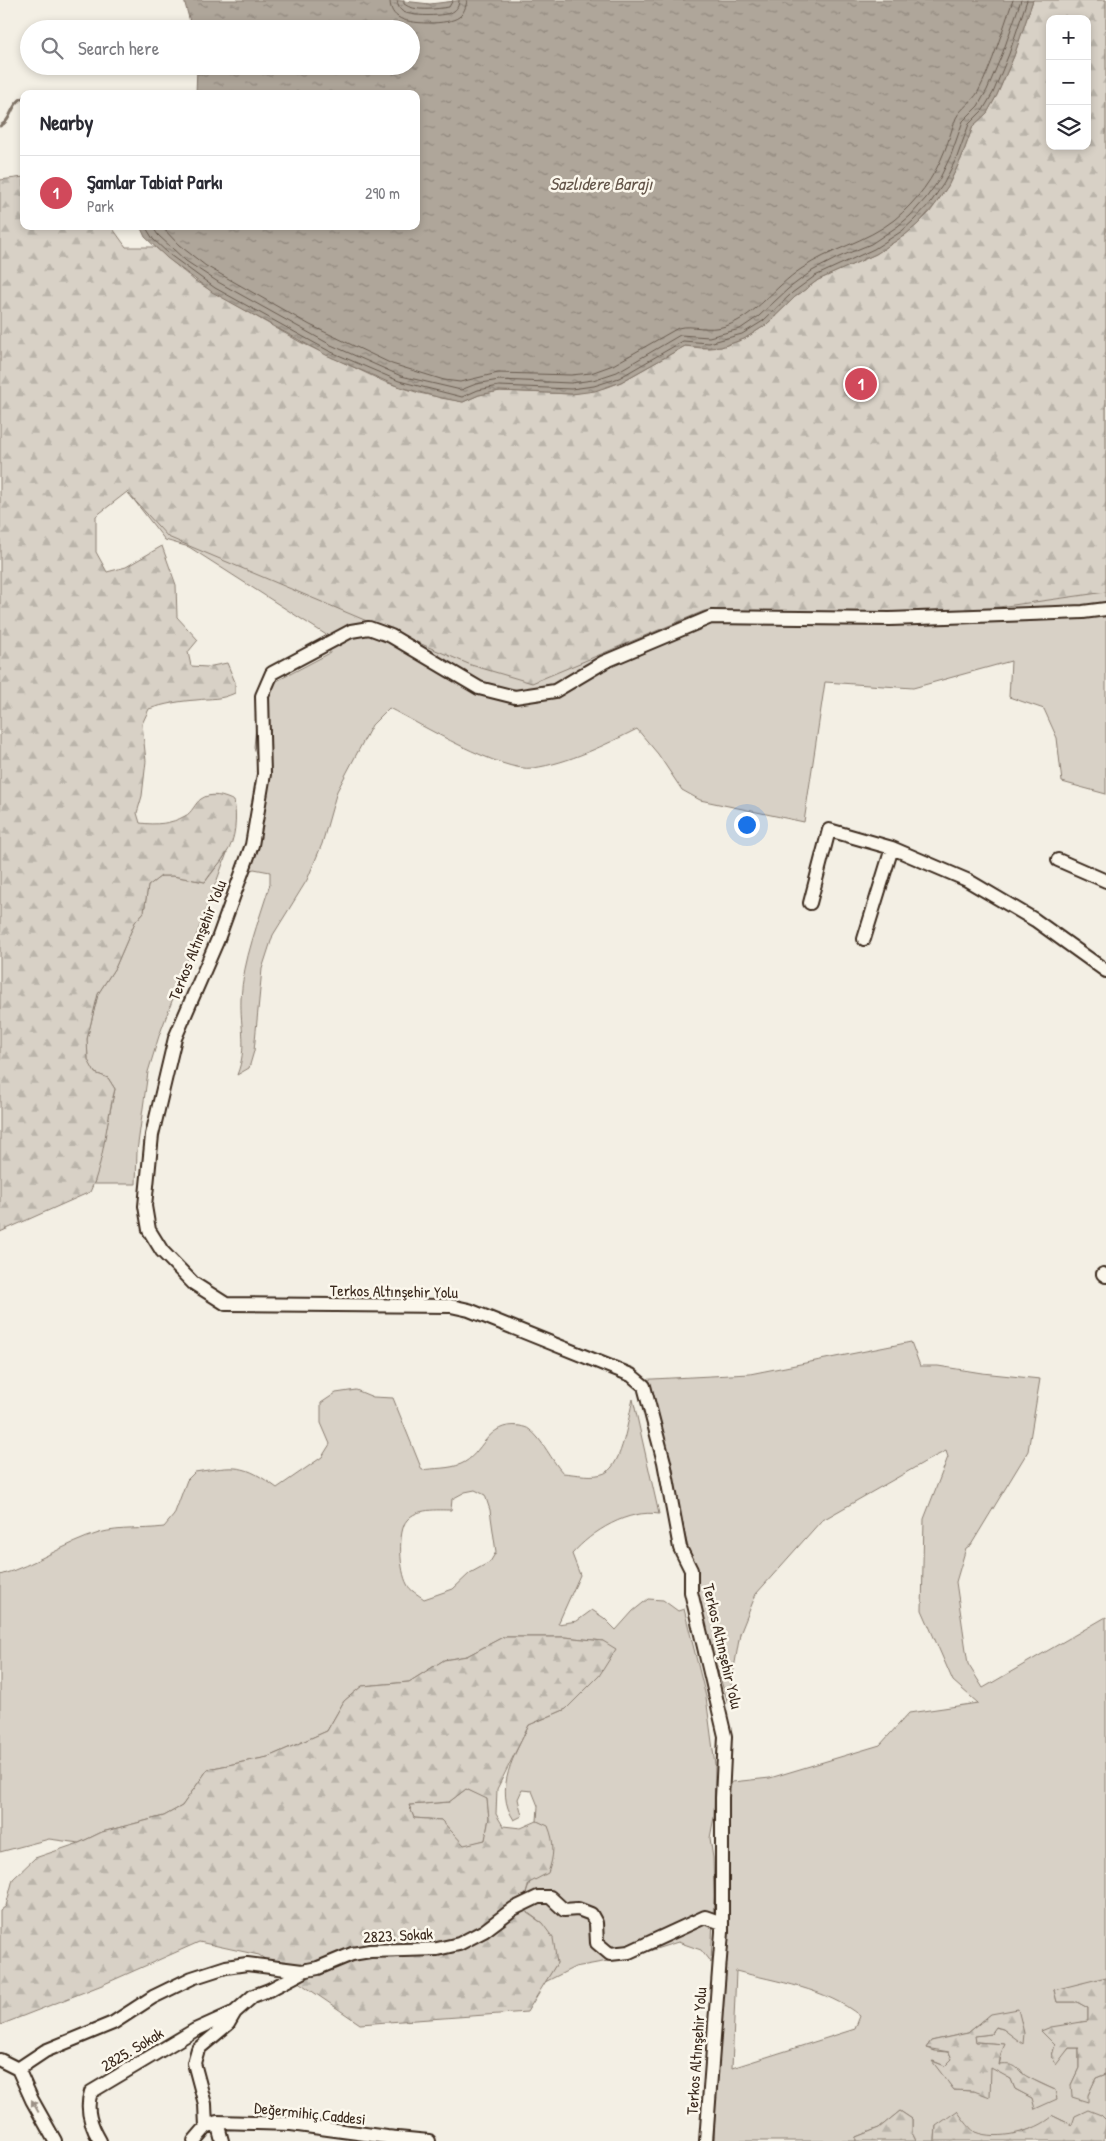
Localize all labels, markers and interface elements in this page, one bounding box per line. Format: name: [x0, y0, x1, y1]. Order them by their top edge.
map controls: [1046, 15, 1091, 150]
button: +: [1046, 15, 1091, 60]
search box: [20, 20, 420, 75]
icon: search: [38, 34, 66, 62]
text: Search here: [78, 35, 159, 61]
button: −: [1046, 60, 1091, 105]
button: layers: [1046, 105, 1091, 150]
text: Nearby: [40, 108, 93, 137]
text: Şamlar Tabiat Parkı: [87, 169, 223, 195]
water label: Sazlıdere Barajı: [550, 171, 653, 196]
text: 1: [53, 182, 59, 204]
text: 290 m: [365, 182, 400, 204]
text: Park: [87, 195, 114, 217]
pin: 1: [845, 365, 877, 403]
your location: [734, 812, 760, 838]
street label: Terkos Altınşehir Yolu: [163, 876, 231, 1004]
street label: Terkos Altınşehir Yolu: [330, 1279, 459, 1303]
street label: Terkos Altınşehir Yolu: [698, 1581, 748, 1711]
street label: 2823. Sokak: [363, 1922, 434, 1948]
street label: Terkos Altınşehir Yolu: [681, 1986, 711, 2116]
street label: 2825. Sokak: [97, 2022, 168, 2076]
street label: Değermihiç Caddesi: [253, 2096, 367, 2130]
one-way arrow: [31, 2098, 39, 2113]

